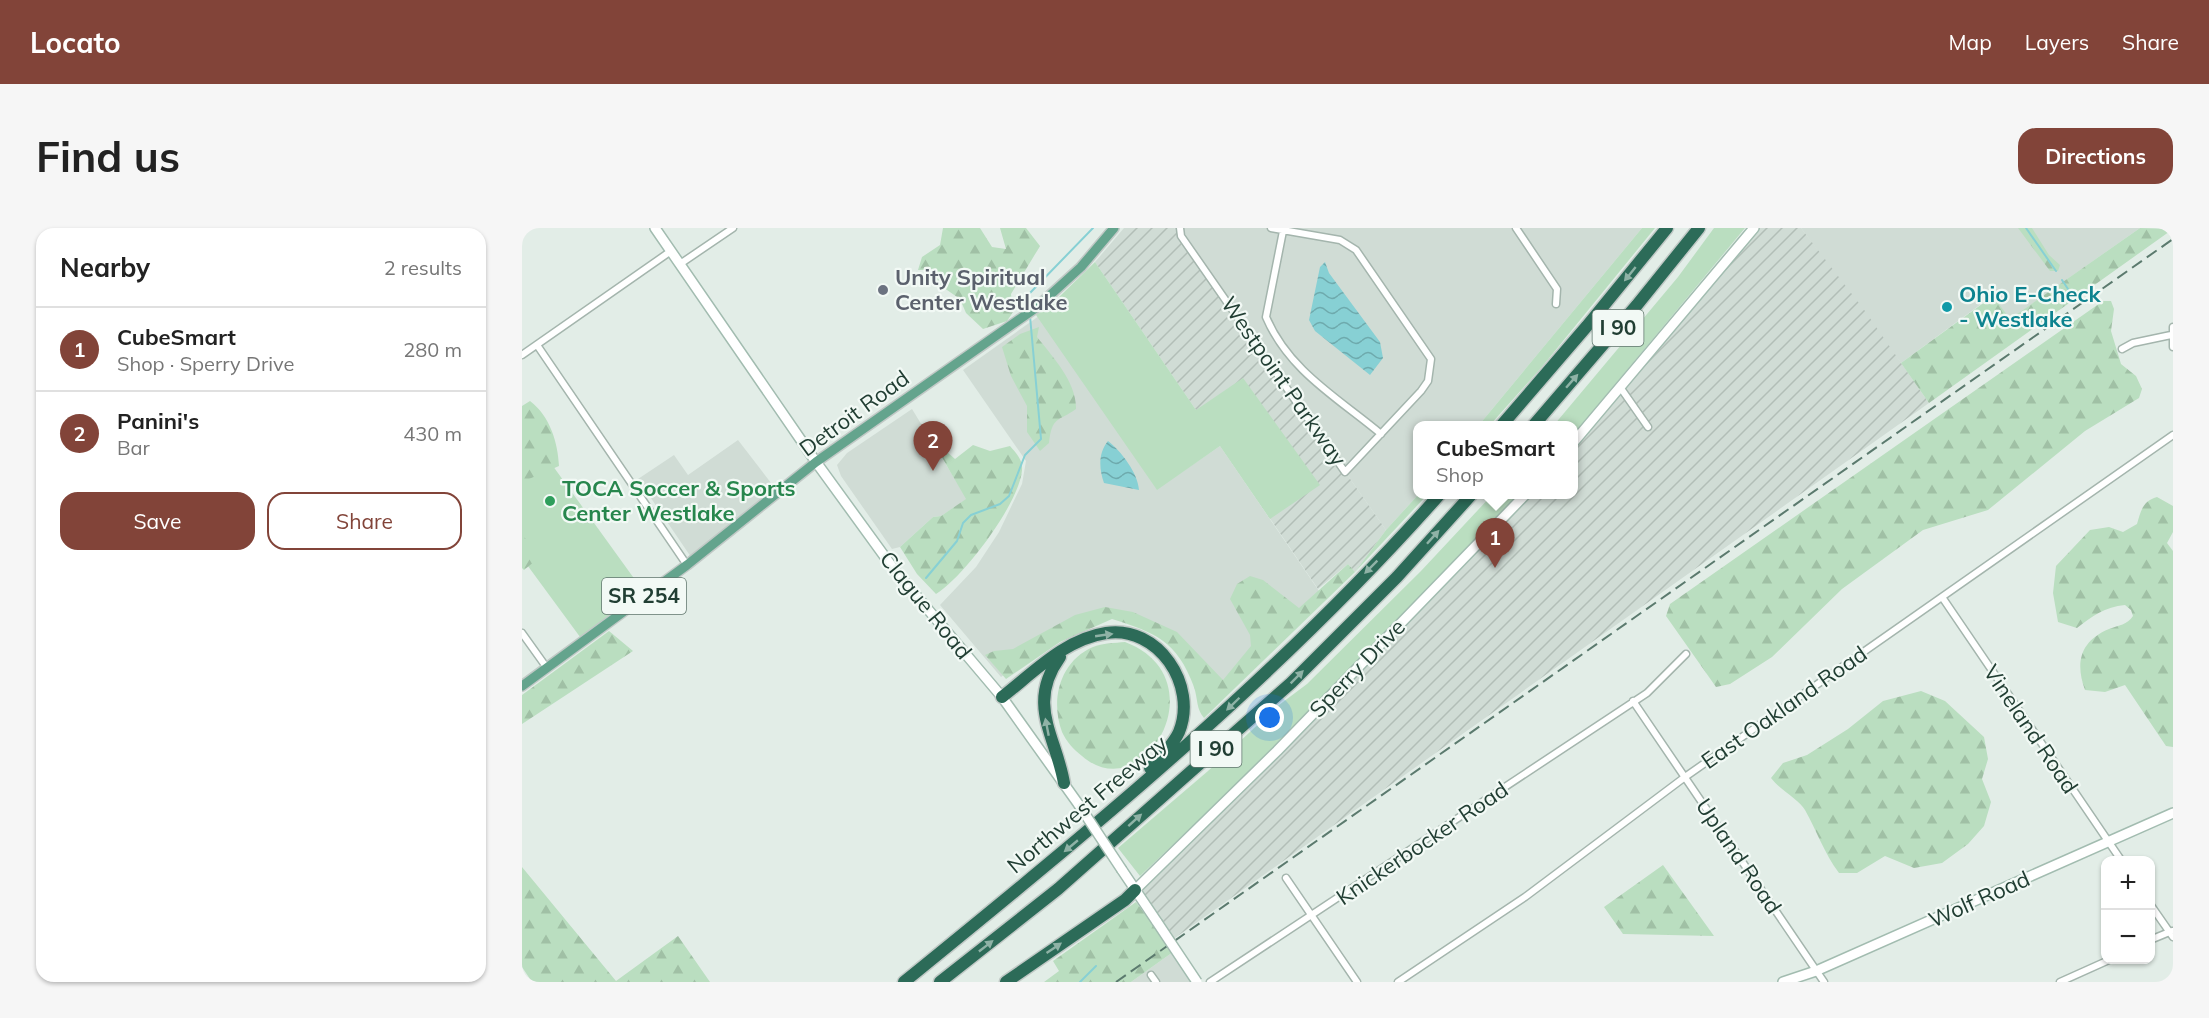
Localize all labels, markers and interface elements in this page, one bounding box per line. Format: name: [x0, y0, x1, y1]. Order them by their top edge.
text: Locato: [30, 25, 121, 60]
text: Map: [1949, 29, 1992, 55]
text: Layers: [2025, 29, 2089, 55]
text: Share: [2122, 29, 2179, 55]
button: Directions: [2018, 128, 2173, 184]
text: Find us: [36, 130, 180, 183]
text: Nearby: [60, 251, 150, 284]
text: 2 results: [384, 255, 462, 280]
place label: Unity Spiritual Center Westlake: [895, 263, 1068, 316]
one-way arrow: [1624, 266, 1637, 281]
place label: Ohio E-Check - Westlake: [1959, 280, 2102, 333]
marker: Unity Spiritual Center Westlake: [876, 283, 890, 297]
street label: Westpoint Parkway: [1215, 291, 1353, 471]
marker: Ohio E-Check - Westlake: [1940, 300, 1954, 314]
road number: I 90: [1592, 310, 1644, 346]
text: CubeSmart: [117, 323, 236, 351]
text: 1: [74, 337, 86, 362]
text: 280 m: [403, 337, 462, 362]
text: Shop · Sperry Drive: [117, 351, 294, 376]
street label: Detroit Road: [794, 364, 914, 462]
one-way arrow: [1565, 373, 1578, 389]
text: Panini's: [117, 407, 199, 435]
text: 2: [74, 421, 86, 446]
text: 430 m: [403, 421, 462, 446]
popup: [1413, 421, 1578, 499]
pin: 2: [914, 422, 952, 471]
text: CubeSmart: [1436, 434, 1555, 462]
text: Bar: [117, 435, 150, 460]
text: Shop: [1436, 462, 1484, 487]
place label: TOCA Soccer & Sports Center Westlake: [562, 474, 796, 527]
button: Save: [60, 492, 255, 550]
button: Share: [267, 492, 462, 550]
marker: TOCA Soccer & Sports Center Westlake: [543, 494, 557, 508]
pin: 1: [1476, 518, 1514, 568]
one-way arrow: [1426, 530, 1440, 545]
street label: Clague Road: [874, 545, 978, 665]
one-way arrow: [1364, 560, 1378, 575]
road number: SR 254: [602, 578, 686, 614]
street label: Sperry Drive: [1303, 613, 1411, 723]
one-way arrow: [1094, 630, 1113, 639]
street label: East Oakland Road: [1696, 639, 1872, 775]
street label: Vineland Road: [1978, 659, 2084, 799]
one-way arrow: [1290, 671, 1304, 685]
one-way arrow: [1226, 697, 1240, 711]
your location: [1255, 703, 1284, 732]
one-way arrow: [1042, 718, 1051, 737]
street label: Northwest Freeway: [1001, 729, 1173, 879]
road number: I 90: [1190, 731, 1242, 767]
street label: Knickerbocker Road: [1331, 775, 1513, 911]
street label: Upland Road: [1690, 793, 1788, 919]
one-way arrow: [1127, 814, 1142, 827]
one-way arrow: [1064, 839, 1079, 852]
map controls: [2101, 856, 2155, 964]
button: +: [2101, 856, 2155, 910]
street label: Wolf Road: [1924, 864, 2034, 934]
button: −: [2101, 910, 2155, 964]
one-way arrow: [978, 939, 994, 952]
one-way arrow: [1046, 943, 1062, 954]

